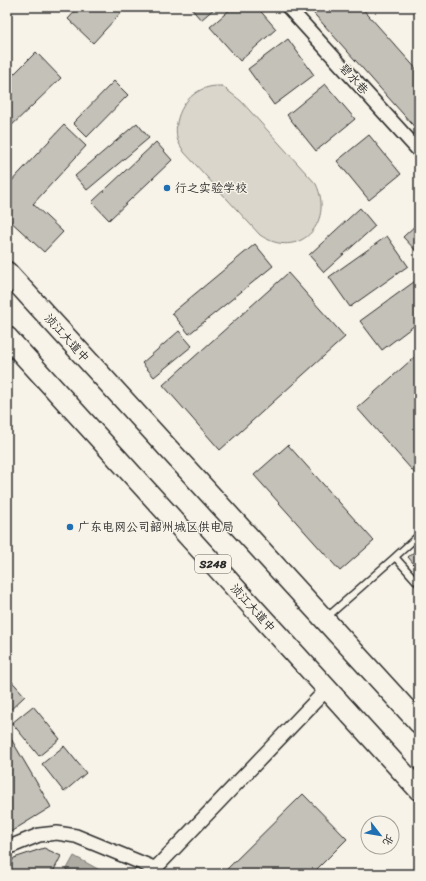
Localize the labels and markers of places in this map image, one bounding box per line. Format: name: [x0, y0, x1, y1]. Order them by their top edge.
place label: 行之实验学校: [175, 177, 247, 199]
marker: 行之实验学校: [162, 183, 172, 193]
place label: 广东电网公司韶州城区供电局: [78, 516, 234, 538]
marker: 广东电网公司韶州城区供电局: [65, 522, 75, 532]

